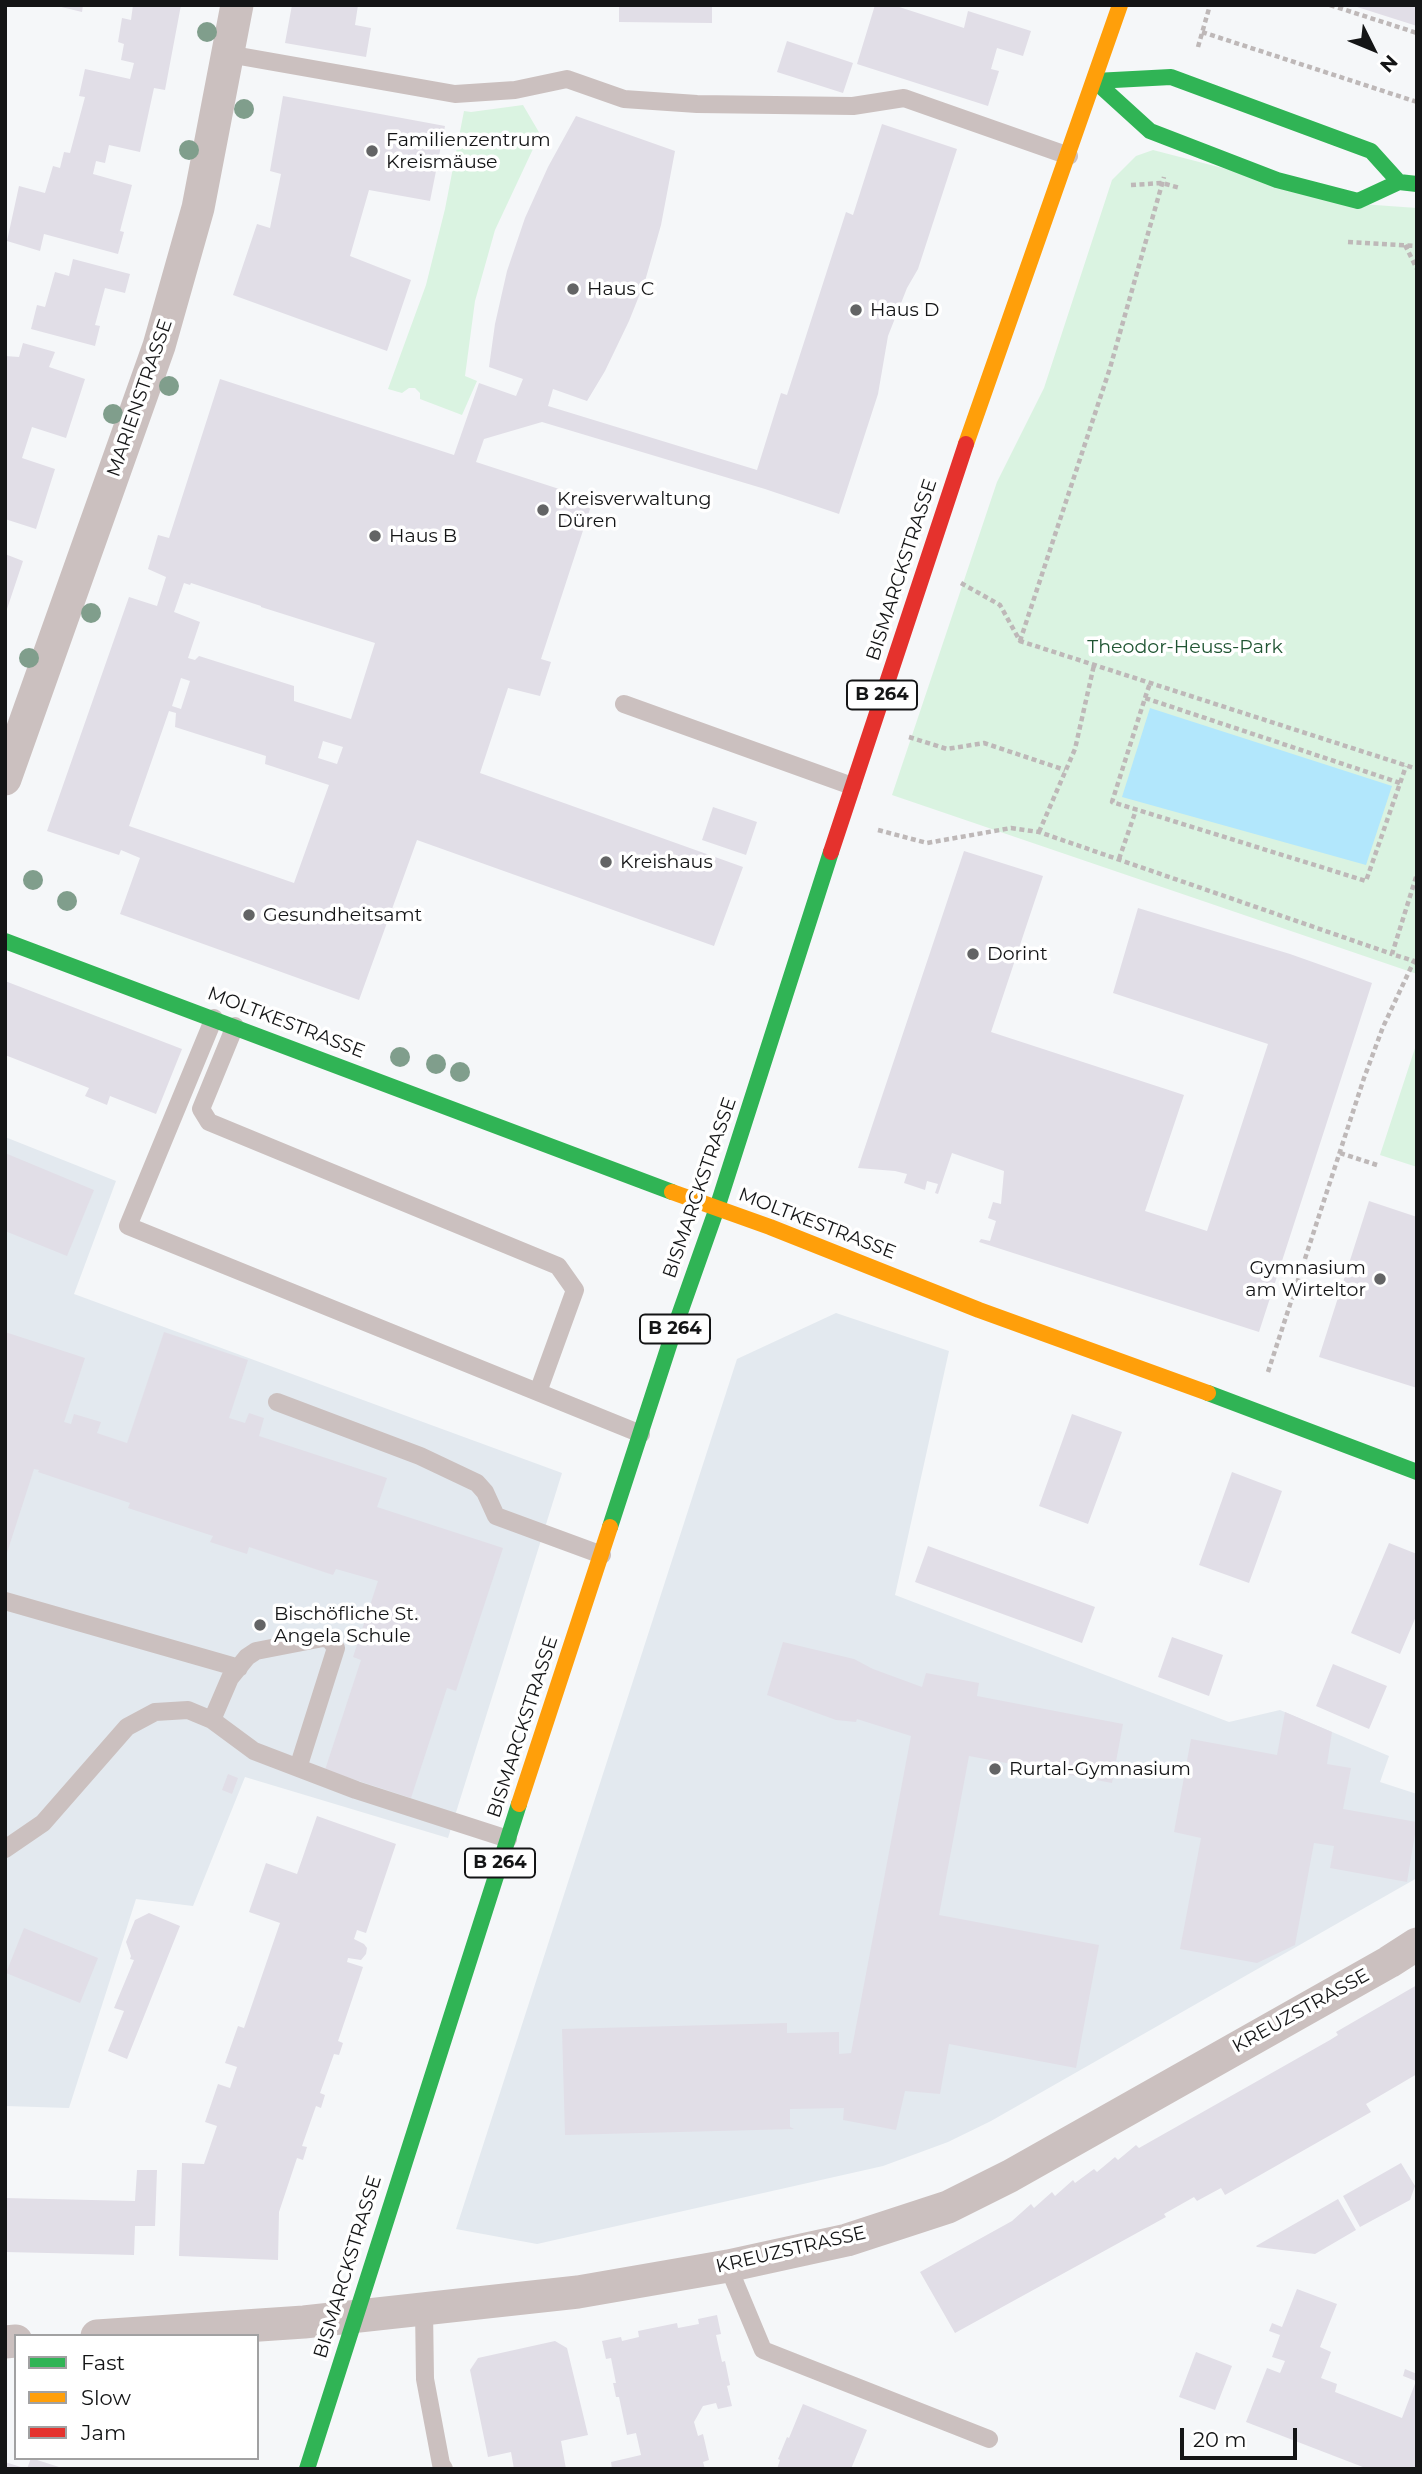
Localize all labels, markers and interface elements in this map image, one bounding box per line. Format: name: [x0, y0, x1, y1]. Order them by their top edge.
north arrow: [1338, 14, 1408, 84]
text: N: [1375, 50, 1402, 77]
place label: Familienzentrum Kreismäuse: [386, 129, 551, 173]
marker: Familienzentrum Kreismäuse: [364, 143, 380, 159]
place label: Haus C: [587, 278, 654, 300]
marker: Haus C: [565, 281, 581, 297]
place label: Haus D: [870, 299, 939, 321]
marker: Haus D: [848, 302, 864, 318]
street label: MARIENSTRASSE: [102, 316, 178, 480]
street label: BISMARCKSTRASSE: [862, 476, 942, 664]
place label: Kreisverwaltung Düren: [557, 488, 712, 532]
marker: Kreisverwaltung Düren: [535, 502, 551, 518]
place label: Haus B: [389, 525, 457, 547]
marker: Haus B: [367, 528, 383, 544]
park label: Theodor-Heuss-Park: [1087, 636, 1283, 658]
road number: B 264: [847, 680, 917, 710]
place label: Kreishaus: [620, 851, 713, 873]
marker: Kreishaus: [598, 854, 614, 870]
place label: Gesundheitsamt: [263, 904, 422, 926]
marker: Gesundheitsamt: [241, 907, 257, 923]
place label: Dorint: [987, 943, 1048, 965]
marker: Dorint: [965, 946, 981, 962]
street label: MOLTKESTRASSE: [204, 982, 368, 1064]
street label: BISMARCKSTRASSE: [658, 1095, 742, 1281]
street label: MOLTKESTRASSE: [735, 1183, 899, 1265]
place label: Gymnasium am Wirteltor: [1245, 1257, 1366, 1301]
marker: Gymnasium am Wirteltor: [1372, 1271, 1388, 1287]
road number: B 264: [640, 1314, 710, 1344]
place label: Bischöfliche St. Angela Schule: [274, 1603, 418, 1647]
marker: Bischöfliche St. Angela Schule: [252, 1617, 268, 1633]
street label: BISMARCKSTRASSE: [483, 1633, 563, 1821]
place label: Rurtal-Gymnasium: [1009, 1758, 1191, 1780]
marker: Rurtal-Gymnasium: [987, 1761, 1003, 1777]
road number: B 264: [465, 1849, 535, 1878]
street label: KREUZSTRASSE: [1228, 1964, 1374, 2058]
street label: BISMARCKSTRASSE: [309, 2173, 387, 2361]
street label: KREUZSTRASSE: [714, 2222, 868, 2278]
legend: [14, 2334, 259, 2460]
text: Fast: [81, 2350, 125, 2375]
text: Slow: [81, 2385, 131, 2410]
scale bar: [1184, 2414, 1301, 2458]
text: Jam: [81, 2420, 126, 2445]
text: 20 m: [1193, 2427, 1247, 2452]

